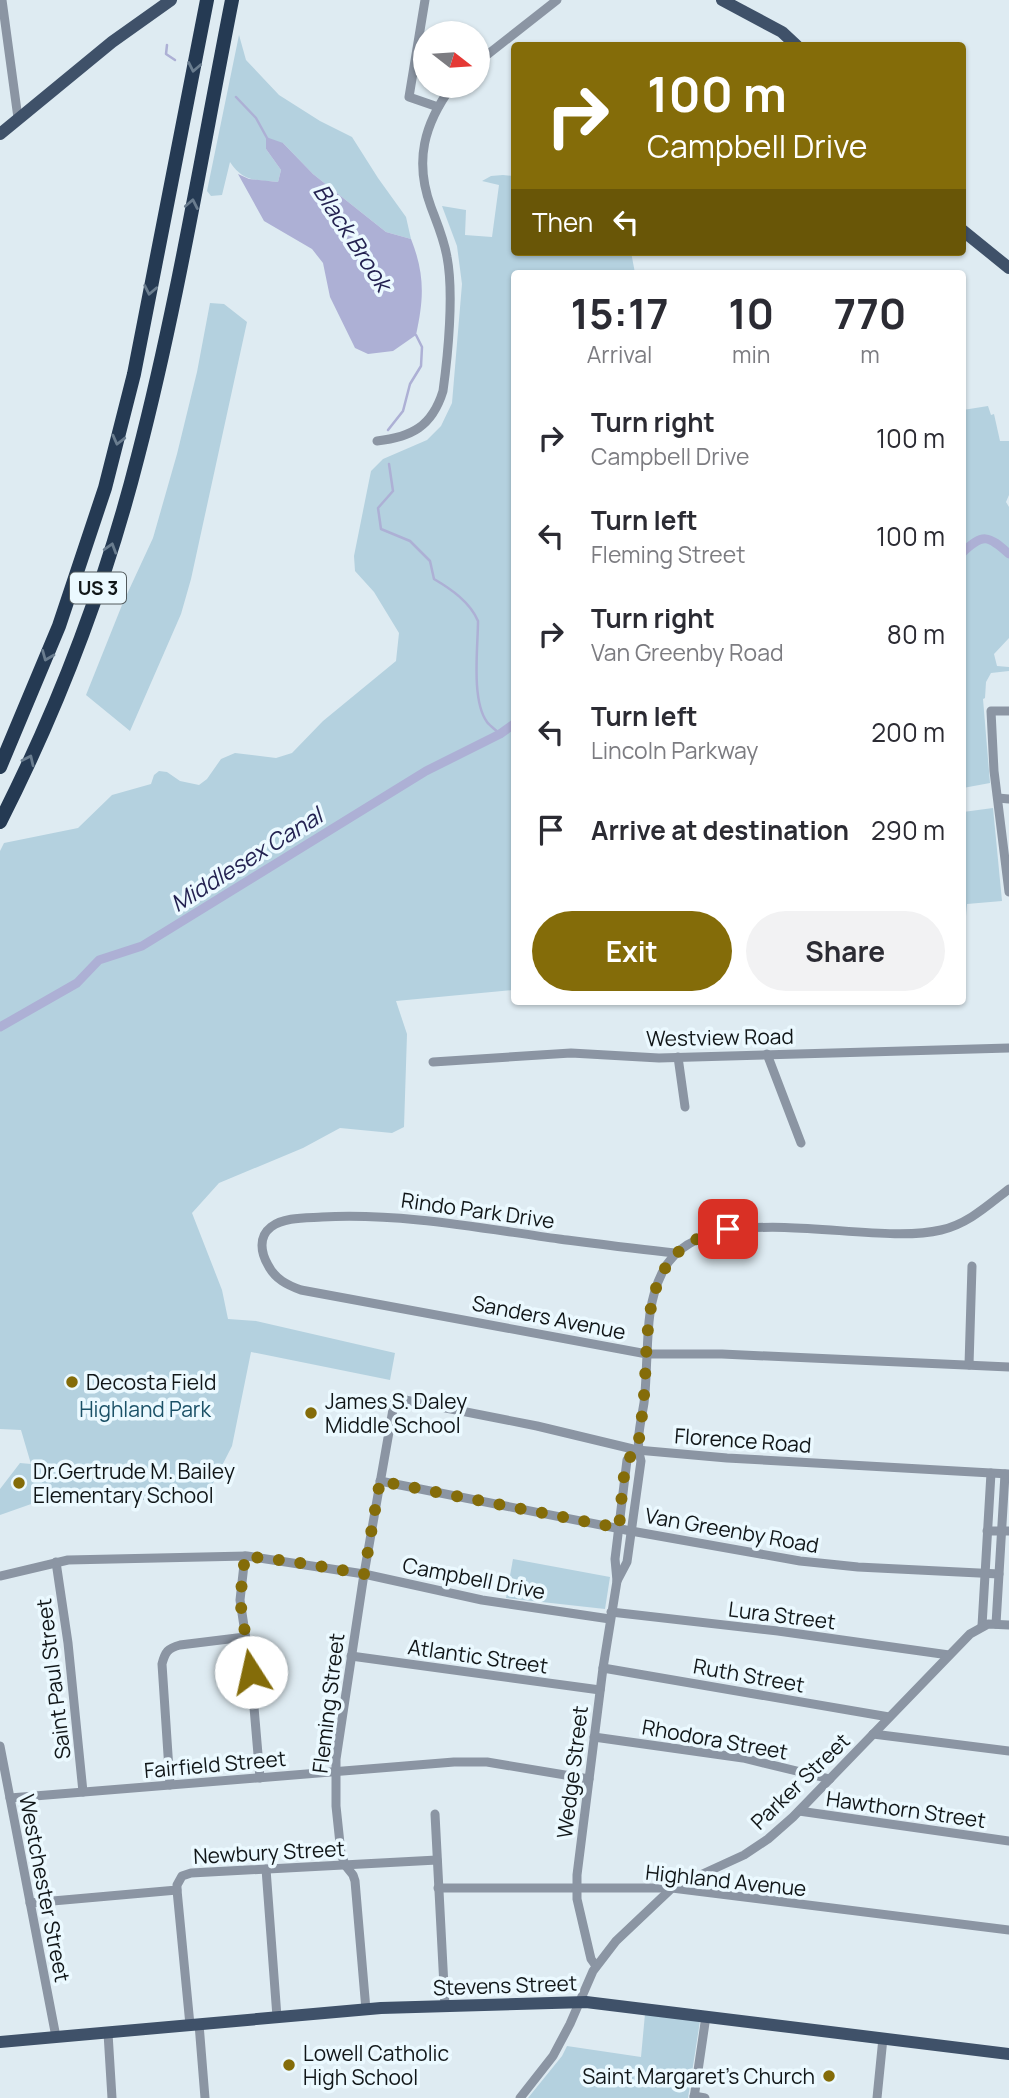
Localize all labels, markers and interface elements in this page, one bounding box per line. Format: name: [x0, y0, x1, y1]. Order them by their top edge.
north arrow: [413, 21, 490, 98]
map controls: [413, 21, 490, 98]
text: 100 m: [647, 60, 787, 127]
one-way arrow: [187, 61, 202, 73]
icon: right: [532, 70, 623, 161]
text: Campbell Drive: [647, 124, 868, 168]
water label: Black Brook: [306, 177, 402, 300]
one-way arrow: [183, 198, 198, 210]
icon: left: [607, 203, 645, 241]
text: Then: [532, 204, 593, 240]
one-way arrow: [143, 284, 158, 296]
text: 15:17: [571, 284, 669, 342]
text: 10: [728, 284, 774, 342]
text: 770: [834, 284, 906, 342]
text: Arrival: [587, 338, 652, 370]
text: min: [732, 338, 771, 370]
text: m: [860, 338, 880, 370]
text: Turn right: [591, 404, 715, 440]
icon: right: [532, 419, 570, 457]
text: 100 m: [876, 420, 945, 456]
one-way arrow: [112, 434, 126, 446]
text: Campbell Drive: [591, 440, 750, 472]
text: Turn left: [591, 502, 698, 538]
icon: left: [532, 517, 570, 555]
text: 100 m: [876, 518, 945, 554]
text: Fleming Street: [591, 538, 745, 570]
one-way arrow: [103, 543, 118, 555]
road number: US 3: [70, 572, 126, 604]
text: Turn right: [591, 600, 715, 636]
icon: right: [532, 615, 570, 653]
text: 80 m: [887, 616, 945, 652]
text: Van Greenby Road: [591, 636, 784, 668]
one-way arrow: [42, 650, 56, 662]
text: Turn left: [591, 698, 698, 734]
icon: left: [532, 713, 570, 751]
text: 200 m: [871, 714, 945, 750]
text: Lincoln Parkway: [591, 734, 758, 766]
one-way arrow: [21, 755, 35, 768]
water label: Middlesex Canal: [164, 798, 330, 919]
icon: arrive: [532, 811, 570, 849]
text: Arrive at destination: [591, 812, 849, 848]
text: 290 m: [871, 812, 945, 848]
button: Exit: [532, 911, 732, 991]
button: Share: [746, 911, 945, 991]
street label: Westview Road: [646, 1022, 794, 1052]
street label: Rindo Park Drive: [399, 1185, 557, 1235]
pin: [698, 1199, 758, 1259]
icon: arrive: [709, 1210, 747, 1248]
street label: Sanders Avenue: [470, 1288, 628, 1346]
place label: Decosta Field: [86, 1368, 216, 1396]
marker: Decosta Field: [64, 1374, 80, 1390]
place label: James S. Daley Middle School: [325, 1387, 467, 1439]
park label: Highland Park: [79, 1395, 211, 1423]
marker: James S. Daley Middle School: [303, 1405, 319, 1421]
street label: Florence Road: [674, 1421, 812, 1459]
place label: Dr.Gertrude M. Bailey Elementary School: [33, 1457, 235, 1509]
marker: Dr.Gertrude M. Bailey Elementary School: [11, 1475, 27, 1491]
street label: Van Greenby Road: [643, 1501, 821, 1559]
street label: Campbell Drive: [400, 1550, 548, 1606]
street label: Lura Street: [727, 1595, 837, 1635]
street label: Saint Paul Street: [29, 1597, 77, 1761]
street label: Fleming Street: [306, 1631, 350, 1775]
street label: Atlantic Street: [406, 1632, 550, 1680]
position arrow: [214, 1635, 288, 1709]
street label: Ruth Street: [691, 1651, 807, 1699]
street label: Wedge Street: [550, 1704, 594, 1840]
street label: Rhodora Street: [640, 1712, 790, 1766]
street label: Parker Street: [744, 1727, 856, 1835]
street label: Fairfield Street: [143, 1744, 287, 1784]
street label: Hawthorn Street: [824, 1784, 988, 1834]
street label: Westchester Street: [13, 1792, 77, 1984]
street label: Newbury Street: [193, 1834, 345, 1870]
street label: Highland Avenue: [644, 1858, 808, 1902]
street label: Stevens Street: [432, 1968, 578, 2002]
place label: Lowell Catholic High School: [303, 2039, 449, 2091]
marker: Lowell Catholic High School: [281, 2057, 297, 2073]
place label: Saint Margaret's Church: [582, 2062, 815, 2090]
marker: Saint Margaret's Church: [821, 2068, 837, 2084]

